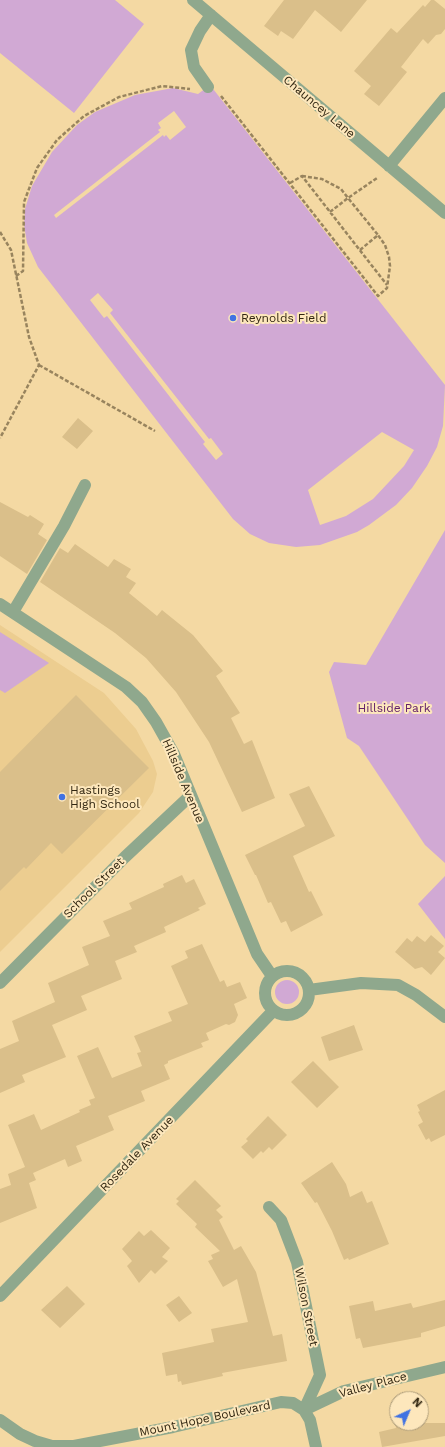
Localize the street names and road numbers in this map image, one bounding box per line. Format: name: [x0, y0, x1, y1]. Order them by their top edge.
street label: Chauncey Lane: [280, 73, 358, 141]
street label: Hillside Avenue: [159, 737, 207, 825]
street label: School Street: [61, 855, 127, 921]
street label: Rosedale Avenue: [97, 1113, 177, 1195]
street label: Wilson Street: [291, 1267, 321, 1347]
street label: Valley Place: [338, 1369, 408, 1401]
street label: Mount Hope Boulevard: [138, 1398, 272, 1440]

